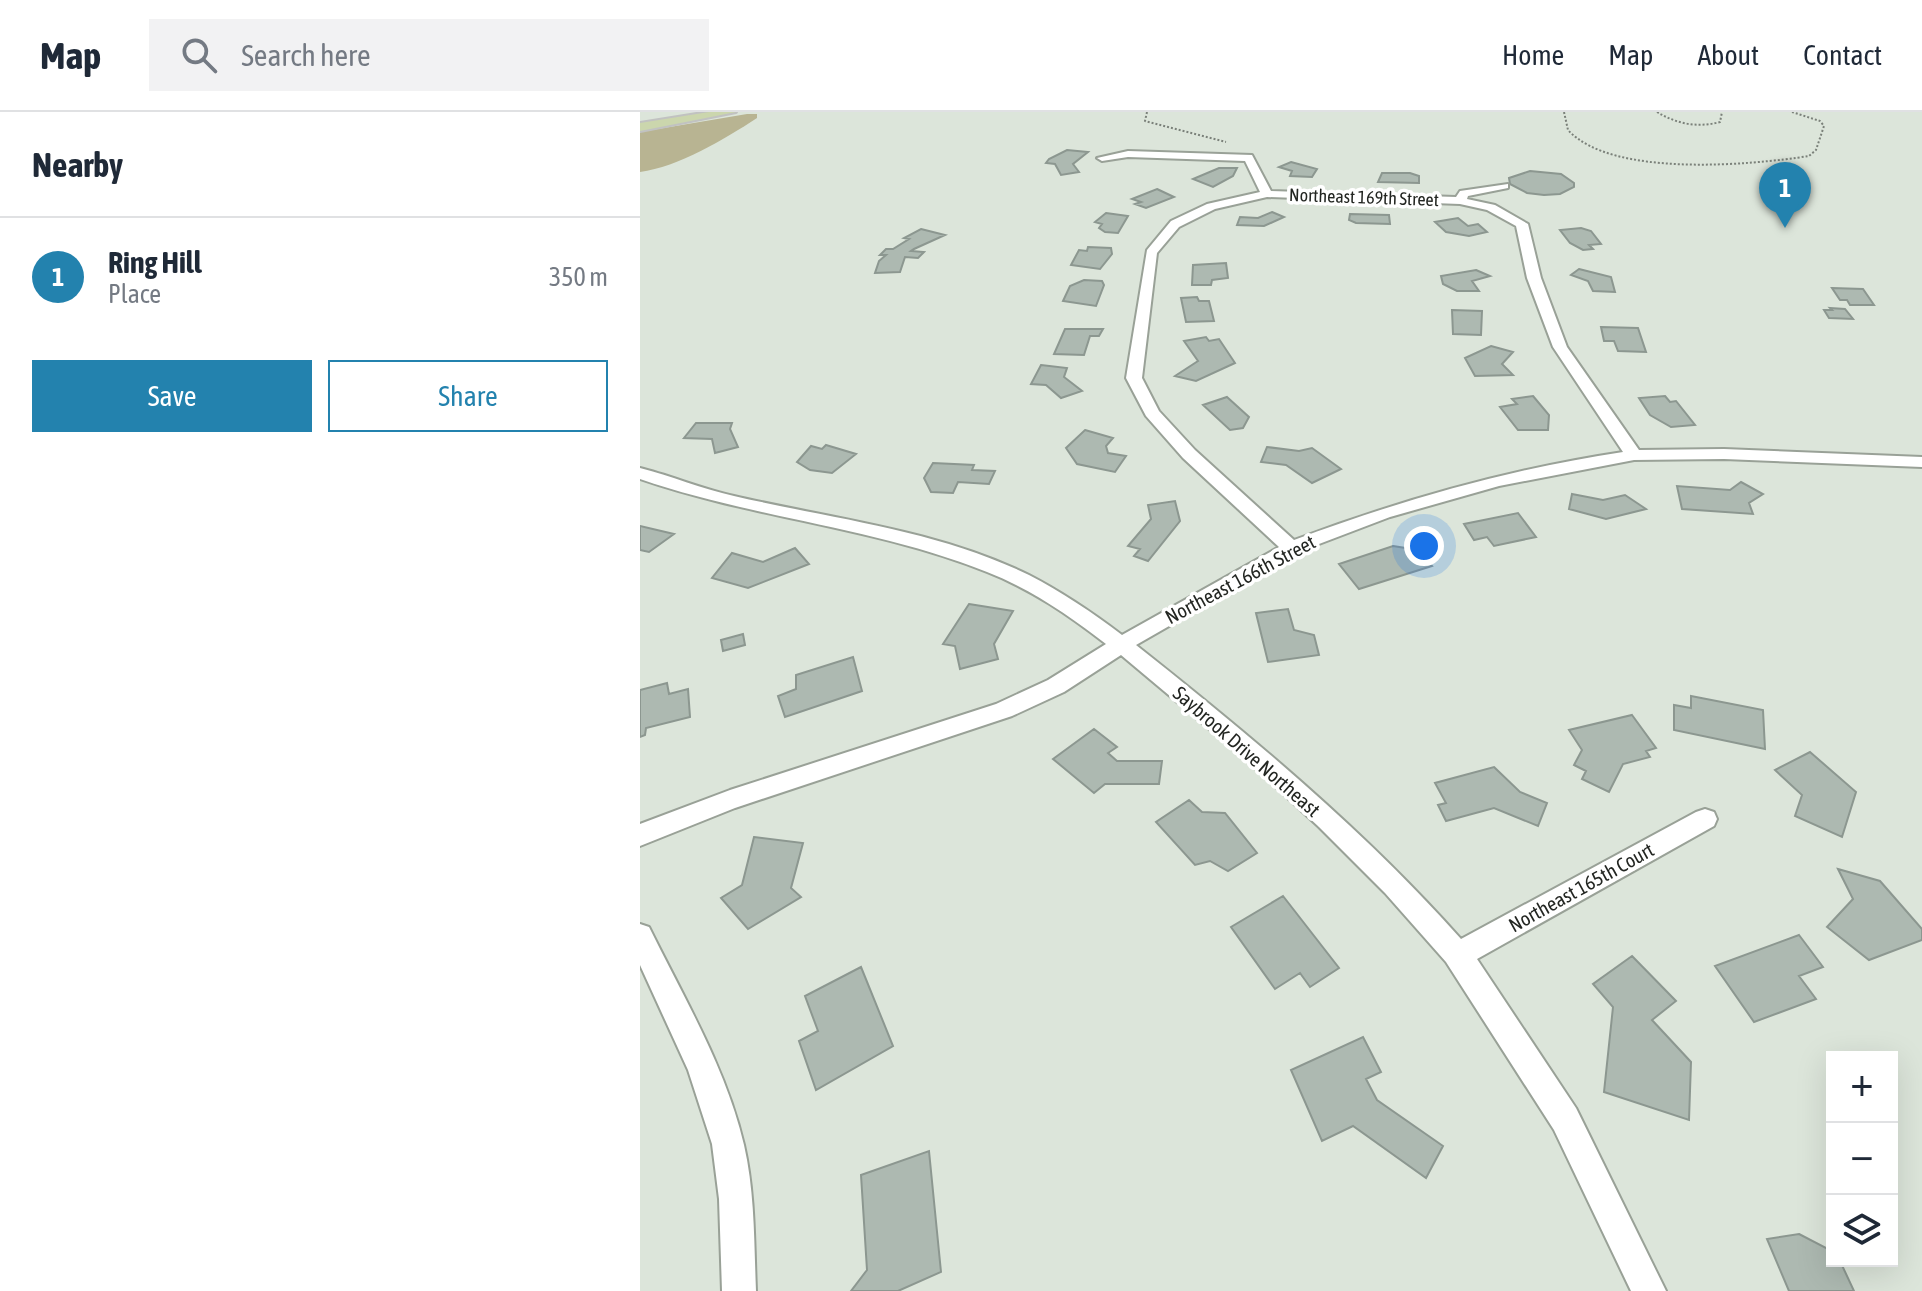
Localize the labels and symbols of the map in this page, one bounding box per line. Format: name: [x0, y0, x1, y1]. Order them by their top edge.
pin: 1: [1759, 162, 1811, 228]
street label: Northeast 169th Street: [1289, 184, 1439, 210]
your location: [1404, 526, 1444, 566]
street label: Northeast 166th Street: [1161, 530, 1319, 628]
street label: Saybrook Drive Northeast: [1169, 681, 1325, 821]
street label: Northeast 165th Court: [1504, 838, 1658, 936]

